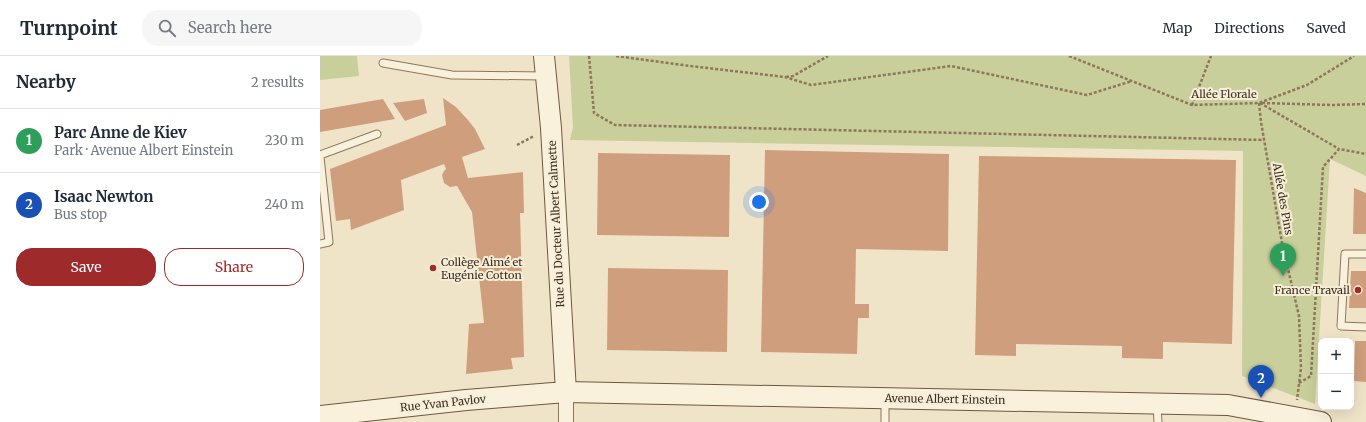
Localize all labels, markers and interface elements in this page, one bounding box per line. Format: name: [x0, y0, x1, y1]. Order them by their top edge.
search box: [142, 10, 422, 46]
text: Turnpoint: [20, 16, 118, 40]
icon: search: [156, 17, 178, 39]
text: Search here: [188, 18, 272, 37]
text: Map: [1162, 19, 1192, 37]
text: Directions: [1214, 19, 1284, 37]
text: Saved: [1306, 19, 1346, 37]
text: Nearby: [16, 71, 76, 93]
text: 2 results: [251, 74, 304, 91]
street label: Allée Florale: [1190, 87, 1257, 101]
text: Parc Anne de Kiev: [54, 123, 187, 142]
text: 1: [26, 132, 32, 149]
text: 230 m: [265, 132, 304, 149]
street label: Rue du Docteur Albert Calmette: [545, 140, 567, 308]
text: Park · Avenue Albert Einstein: [54, 142, 233, 159]
street label: Allée des Pins: [1270, 161, 1296, 236]
text: Isaac Newton: [54, 187, 153, 206]
your location: [749, 192, 769, 212]
text: 2: [25, 196, 33, 213]
text: 240 m: [264, 196, 304, 213]
text: Bus stop: [54, 206, 107, 223]
pin: 1: [1270, 243, 1296, 276]
button: Save: [16, 248, 156, 286]
button: Share: [164, 248, 304, 286]
place label: Collège Aimé et Eugénie Cotton: [441, 255, 523, 282]
marker: Collège Aimé et Eugénie Cotton: [428, 263, 438, 273]
place label: France Travail: [1274, 283, 1351, 297]
marker: France Travail: [1353, 285, 1363, 295]
map controls: [1318, 338, 1354, 410]
button: +: [1318, 338, 1354, 374]
pin: 2: [1248, 365, 1274, 398]
button: −: [1318, 374, 1354, 410]
street label: Rue Yvan Pavlov: [399, 391, 487, 414]
street label: Avenue Albert Einstein: [883, 391, 1006, 407]

